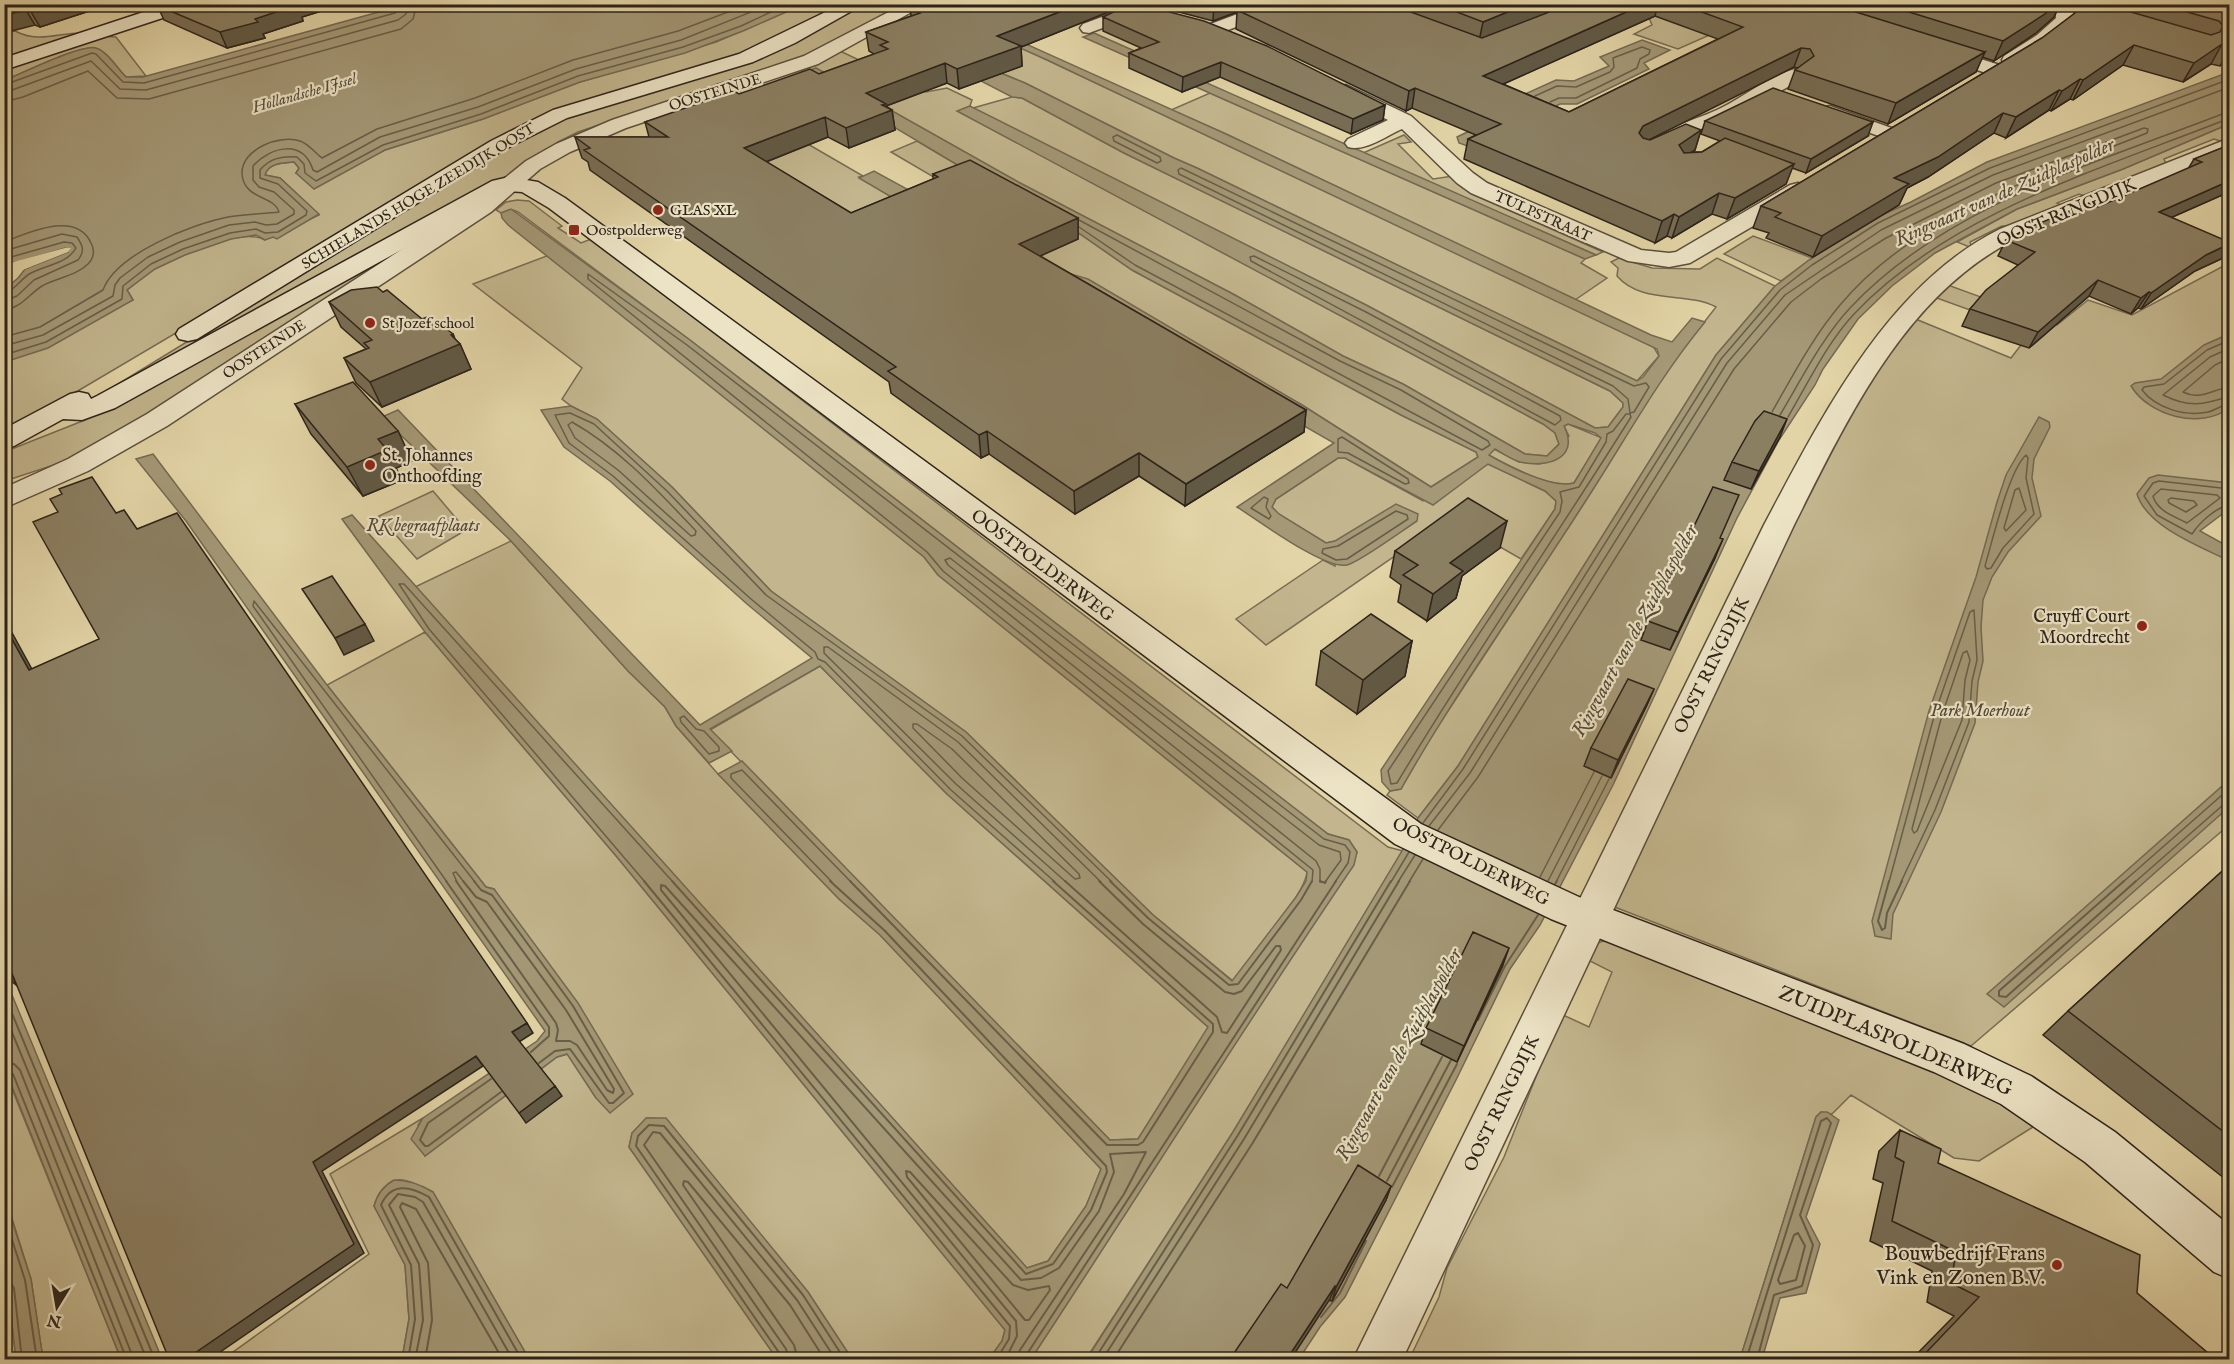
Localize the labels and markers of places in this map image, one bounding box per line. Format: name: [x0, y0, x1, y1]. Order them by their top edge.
place label: GLAS XL: [670, 201, 737, 220]
marker: GLAS XL: [651, 203, 665, 217]
place label: Oostpolderweg: [586, 221, 683, 240]
marker: Oostpolderweg: [567, 223, 581, 237]
place label: St Jozef school: [382, 314, 475, 333]
marker: St Jozef school: [363, 316, 377, 330]
place label: St. Johannes Onthoofding: [382, 445, 482, 489]
marker: St. Johannes Onthoofding: [363, 458, 377, 472]
place label: Cruyff Court Moordrecht: [2033, 606, 2130, 650]
marker: Cruyff Court Moordrecht: [2135, 619, 2149, 633]
place label: Bouwbedrijf Frans Vink en Zonen B.V.: [1875, 1241, 2045, 1292]
marker: Bouwbedrijf Frans Vink en Zonen B.V.: [2050, 1258, 2064, 1272]

